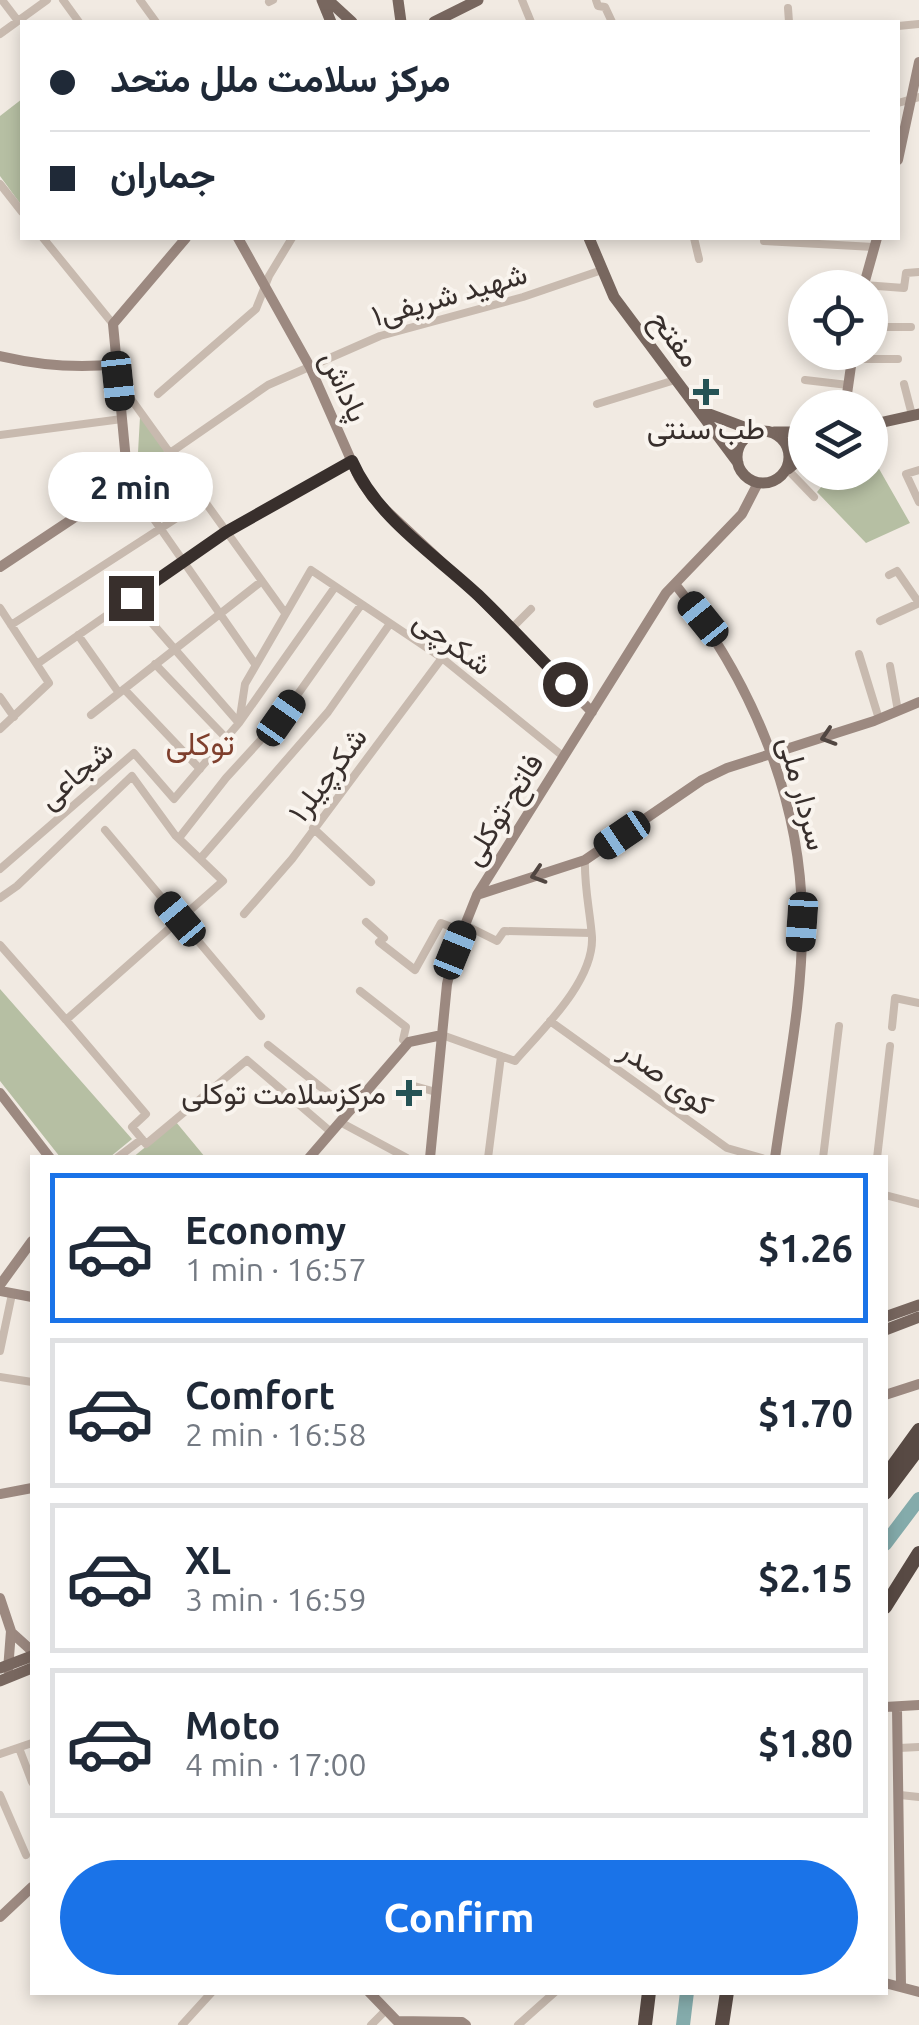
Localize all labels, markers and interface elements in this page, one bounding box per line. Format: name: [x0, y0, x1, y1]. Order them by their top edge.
text: مرکز سلامت ملل متحد: [110, 57, 451, 99]
text: جماران: [110, 153, 216, 195]
street label: شهید شریفی۱: [367, 256, 531, 334]
map controls: [788, 270, 888, 490]
button: locate: [788, 270, 888, 370]
street label: مفتح: [640, 303, 708, 376]
street label: پاداش: [310, 345, 376, 428]
car: [100, 350, 136, 412]
marker: طب سنتی: [693, 379, 719, 405]
button: layers: [788, 390, 888, 490]
place label: طب سنتی: [647, 411, 765, 447]
callout: 2 min: [48, 453, 214, 523]
text: 2 min: [90, 469, 171, 505]
route end: [109, 576, 154, 621]
car: [672, 586, 734, 652]
street label: شکرچی: [405, 602, 499, 685]
route start: [543, 662, 588, 707]
car: [252, 685, 310, 751]
street label: شکرچیلر۱: [281, 720, 377, 830]
district label: توکلی: [165, 725, 235, 764]
one-way arrow: [821, 725, 838, 745]
street label: سردار ملی: [771, 732, 835, 854]
street label: شجاعی: [31, 733, 120, 817]
street label: فاتح-توکلی: [454, 747, 553, 873]
car: [589, 806, 655, 864]
one-way arrow: [530, 864, 547, 884]
car: [149, 886, 211, 952]
car: [785, 891, 819, 953]
car: [430, 917, 480, 983]
street label: کوی صدر: [612, 1032, 720, 1124]
place label: مرکزسلامت توکلی: [181, 1076, 386, 1112]
marker: مرکزسلامت توکلی: [396, 1080, 422, 1106]
icon: car: [65, 1203, 155, 1293]
text: Economy: [185, 1209, 346, 1251]
text: $1.26: [758, 1227, 853, 1269]
text: 1 min · 16:57: [185, 1251, 367, 1287]
icon: car: [65, 1368, 155, 1458]
text: Comfort: [185, 1374, 335, 1416]
text: $1.70: [758, 1392, 853, 1434]
text: 2 min · 16:58: [185, 1416, 367, 1452]
icon: car: [65, 1533, 155, 1623]
text: XL: [185, 1539, 231, 1581]
text: $2.15: [758, 1557, 853, 1599]
text: 3 min · 16:59: [185, 1581, 367, 1617]
icon: car: [65, 1698, 155, 1788]
text: Moto: [185, 1704, 280, 1746]
text: $1.80: [758, 1722, 853, 1764]
text: 4 min · 17:00: [185, 1746, 367, 1782]
button: Confirm: [60, 1860, 858, 1975]

